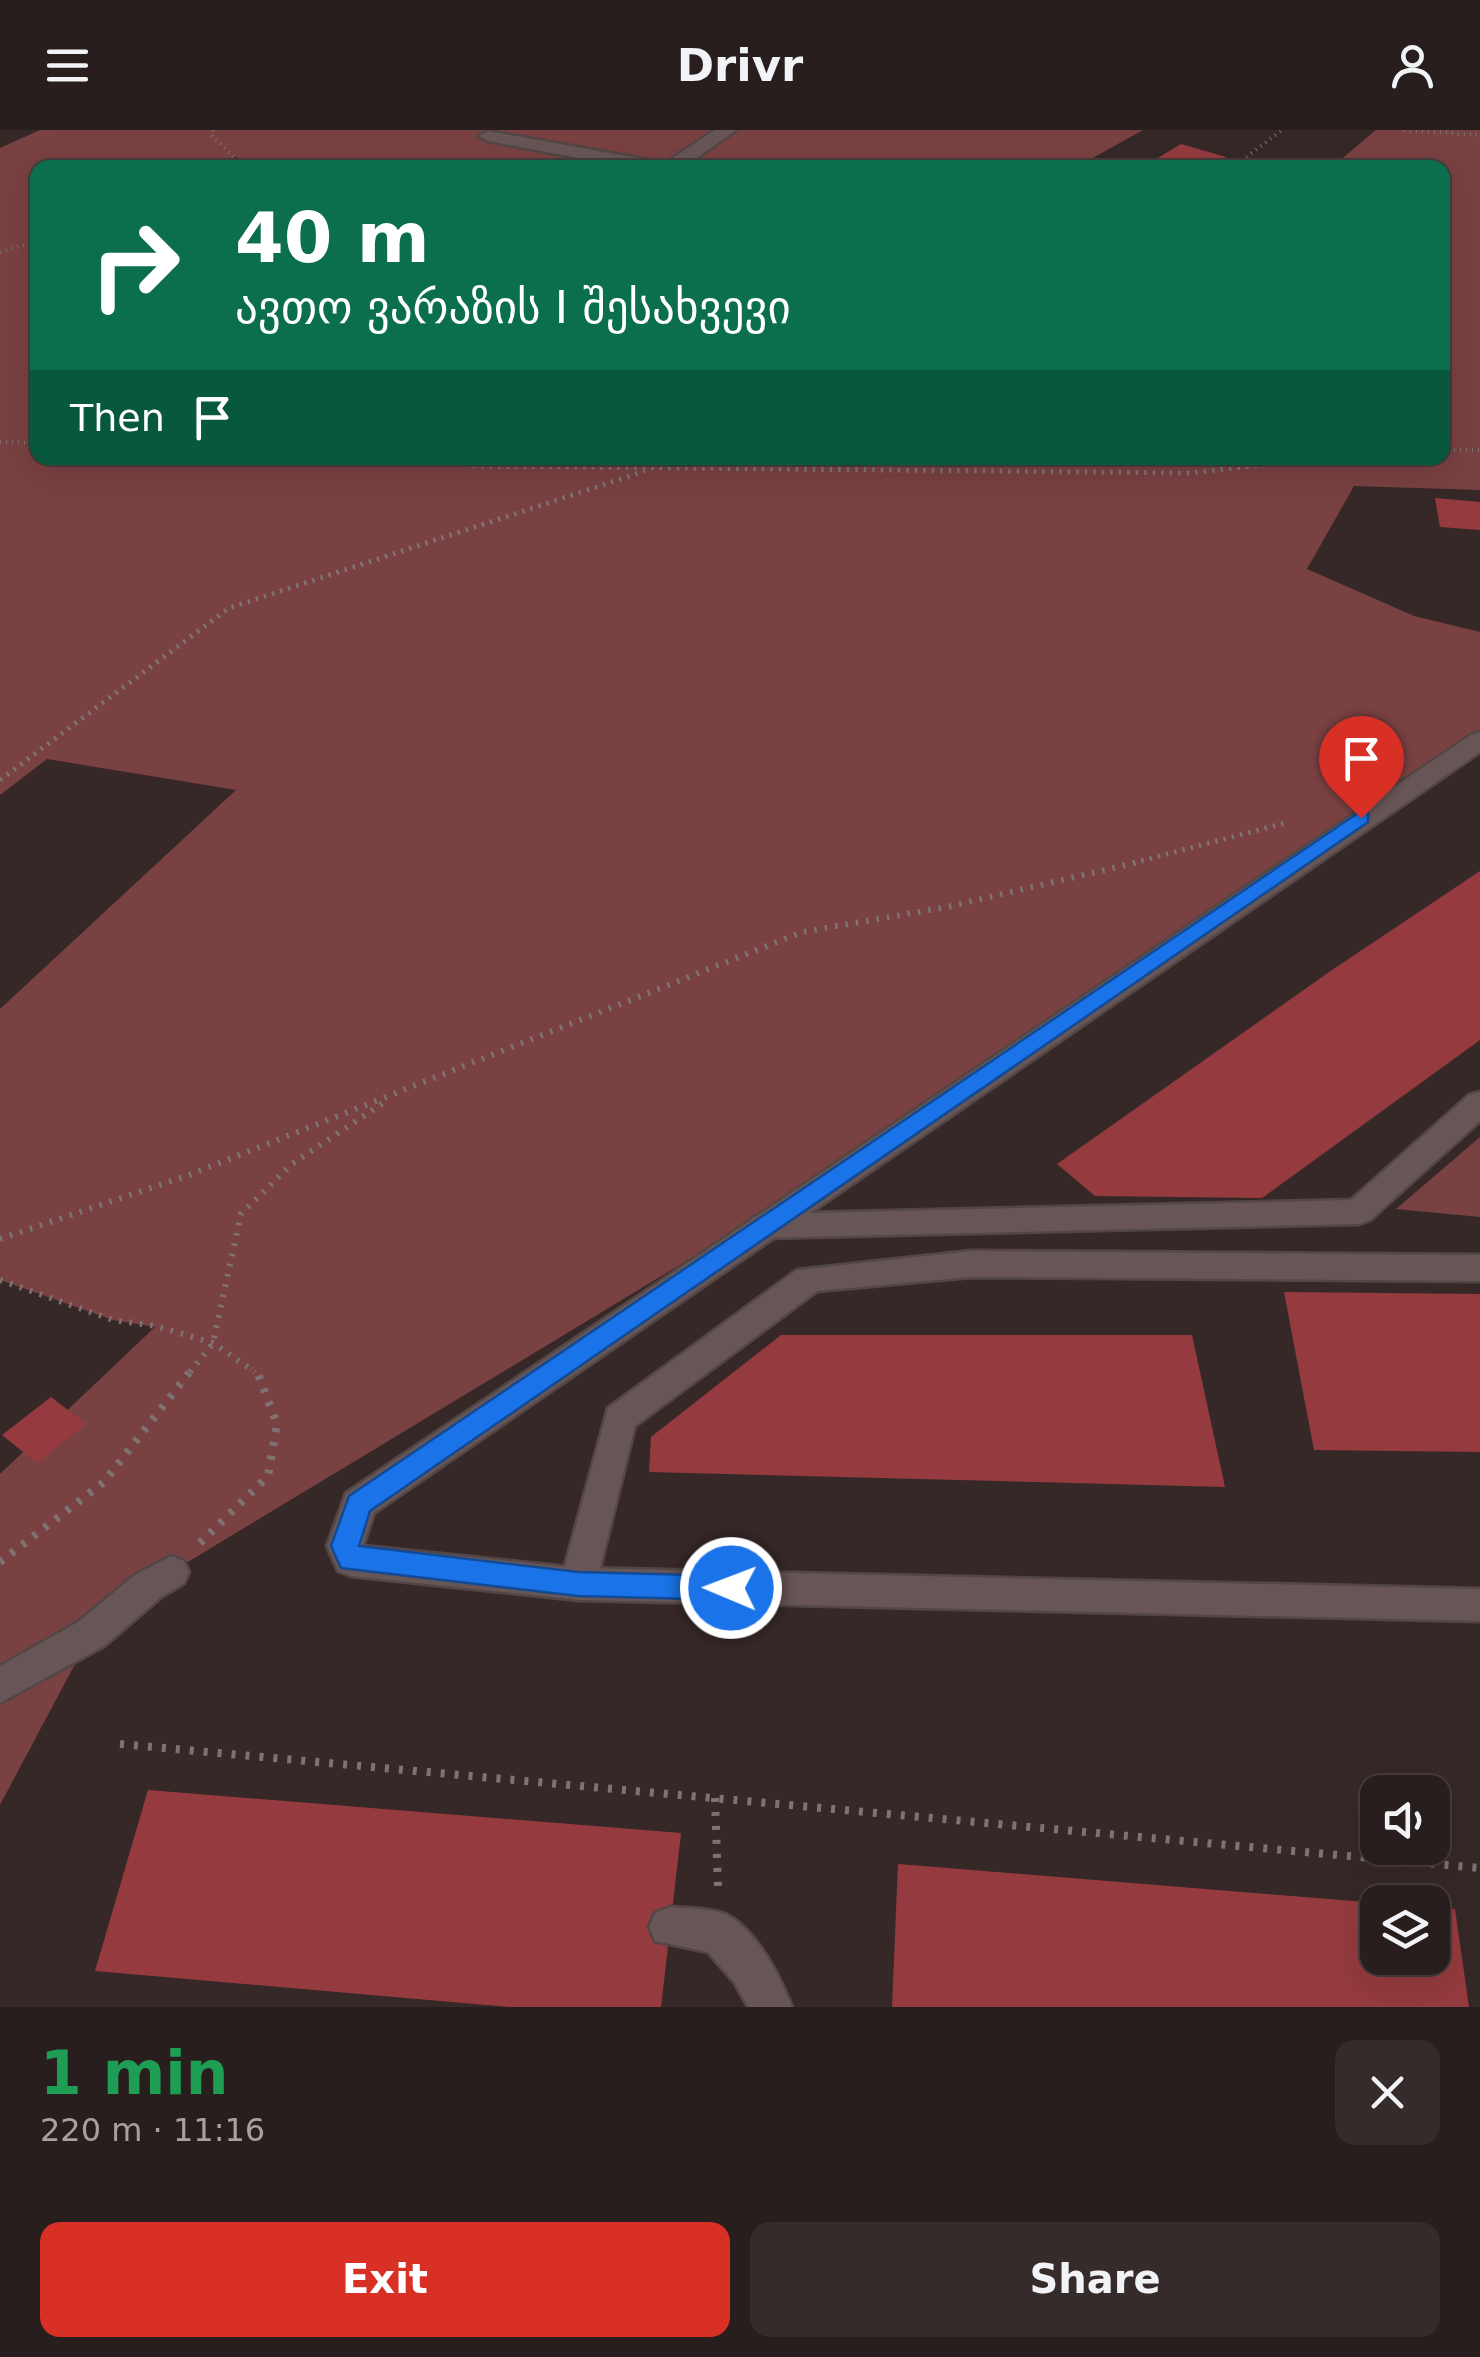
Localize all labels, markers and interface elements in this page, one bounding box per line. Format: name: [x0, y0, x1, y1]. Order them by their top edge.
icon: menu: [40, 38, 95, 93]
icon: person: [1385, 38, 1440, 93]
text: Drivr: [677, 39, 803, 92]
text: 40 m: [235, 197, 430, 279]
icon: right: [70, 200, 200, 330]
text: ავთო ვარაზის I შესახვევი: [235, 281, 791, 334]
icon: arrive: [185, 390, 240, 445]
text: Then: [70, 396, 165, 440]
pin: [1319, 716, 1404, 819]
icon: arrive: [1334, 731, 1389, 786]
position arrow: [679, 1536, 783, 1640]
map controls: [1360, 1775, 1450, 1975]
button: sound: [1360, 1775, 1450, 1865]
button: layers: [1360, 1885, 1450, 1975]
text: 1 min: [40, 2038, 228, 2108]
button: close: [1335, 2040, 1440, 2145]
text: 220 m · 11:16: [40, 2111, 265, 2149]
button: Exit: [40, 2222, 730, 2337]
button: Share: [750, 2222, 1440, 2337]

